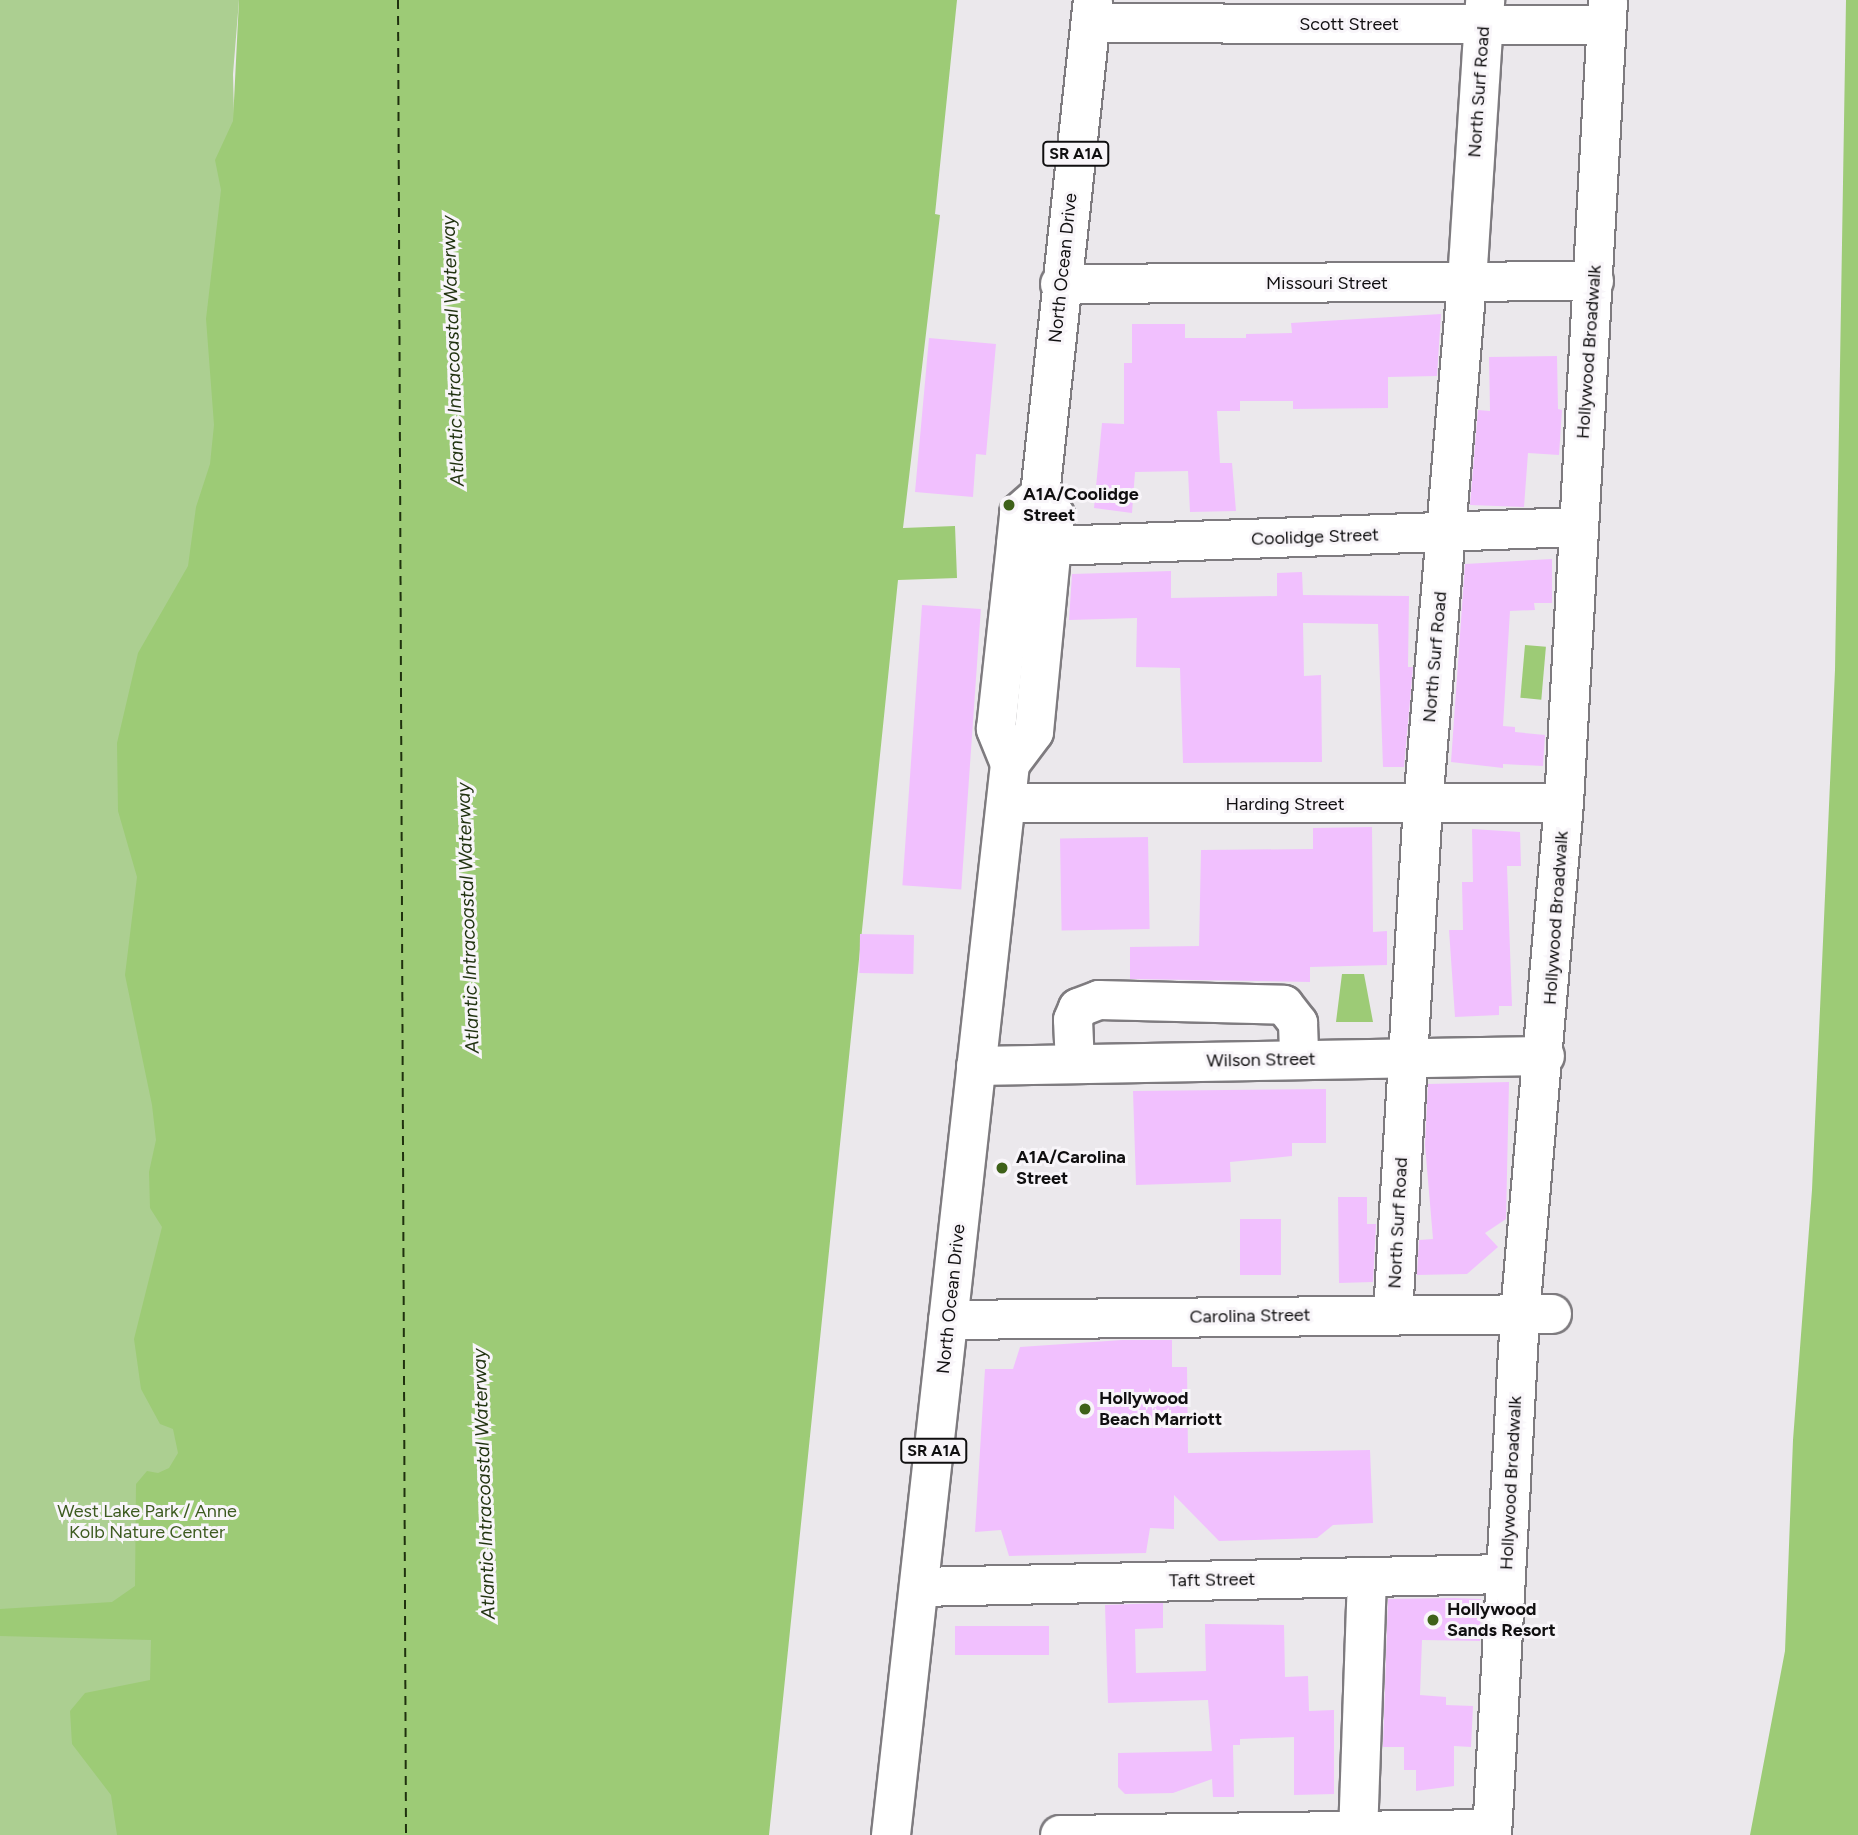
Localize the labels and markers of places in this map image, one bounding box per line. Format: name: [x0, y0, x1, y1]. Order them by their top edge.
place label: A1A/Coolidge Street: [1023, 484, 1139, 526]
marker: A1A/Coolidge Street: [1001, 497, 1017, 513]
place label: A1A/Carolina Street: [1016, 1147, 1126, 1190]
marker: A1A/Carolina Street: [994, 1160, 1010, 1176]
place label: Hollywood Beach Marriott: [1099, 1388, 1222, 1430]
marker: Hollywood Beach Marriott: [1077, 1401, 1093, 1417]
place label: Hollywood Sands Resort: [1447, 1599, 1556, 1642]
marker: Hollywood Sands Resort: [1425, 1612, 1441, 1628]

